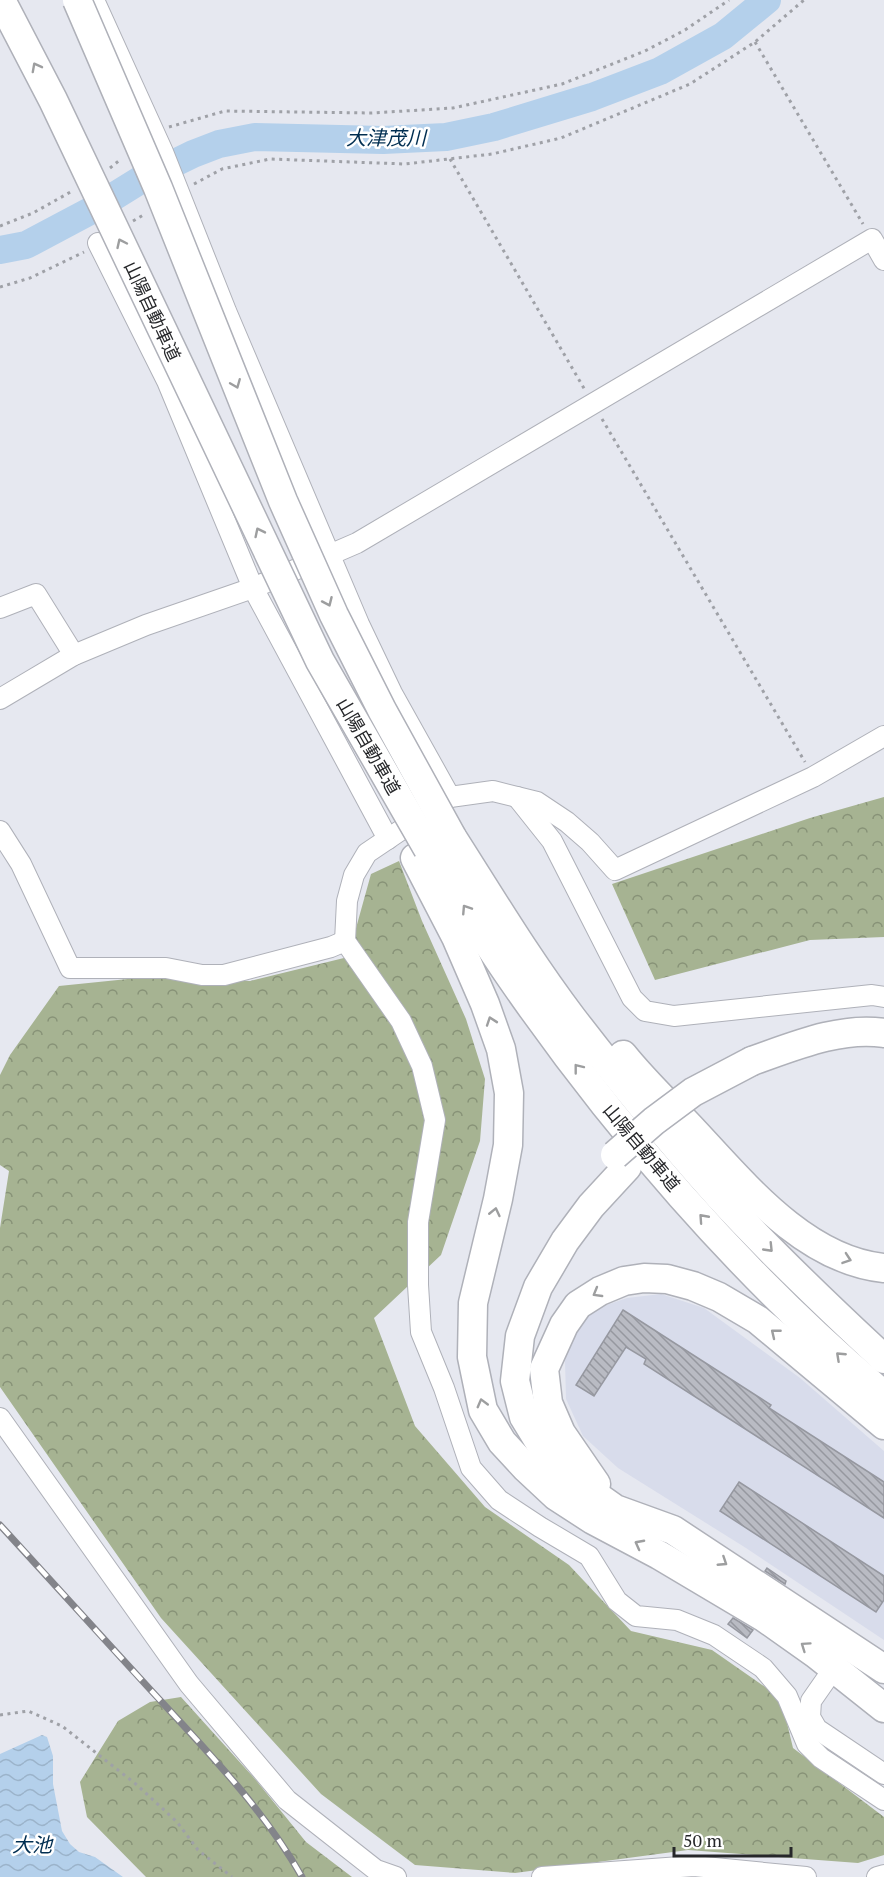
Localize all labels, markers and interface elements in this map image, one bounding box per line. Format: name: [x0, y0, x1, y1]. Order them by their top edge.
one-way arrow: [32, 63, 43, 73]
water label: 大津茂川: [346, 124, 428, 151]
one-way arrow: [116, 238, 128, 249]
street label: 山陽自動車道: [119, 257, 187, 365]
one-way arrow: [229, 377, 241, 388]
one-way arrow: [255, 528, 266, 539]
one-way arrow: [321, 596, 333, 607]
street label: 山陽自動車道: [332, 693, 406, 799]
one-way arrow: [463, 904, 474, 915]
one-way arrow: [485, 1016, 498, 1027]
one-way arrow: [574, 1064, 585, 1075]
street label: 山陽自動車道: [598, 1098, 686, 1196]
one-way arrow: [487, 1207, 500, 1217]
one-way arrow: [699, 1214, 710, 1225]
one-way arrow: [762, 1241, 773, 1251]
one-way arrow: [842, 1252, 852, 1264]
one-way arrow: [593, 1286, 603, 1297]
one-way arrow: [771, 1330, 782, 1341]
one-way arrow: [837, 1352, 847, 1363]
one-way arrow: [477, 1398, 490, 1408]
one-way arrow: [634, 1540, 645, 1551]
one-way arrow: [716, 1555, 727, 1566]
one-way arrow: [800, 1642, 811, 1653]
scale bar: [674, 1820, 791, 1858]
text: 50 m: [683, 1828, 723, 1852]
water label: 大池: [12, 1831, 54, 1858]

